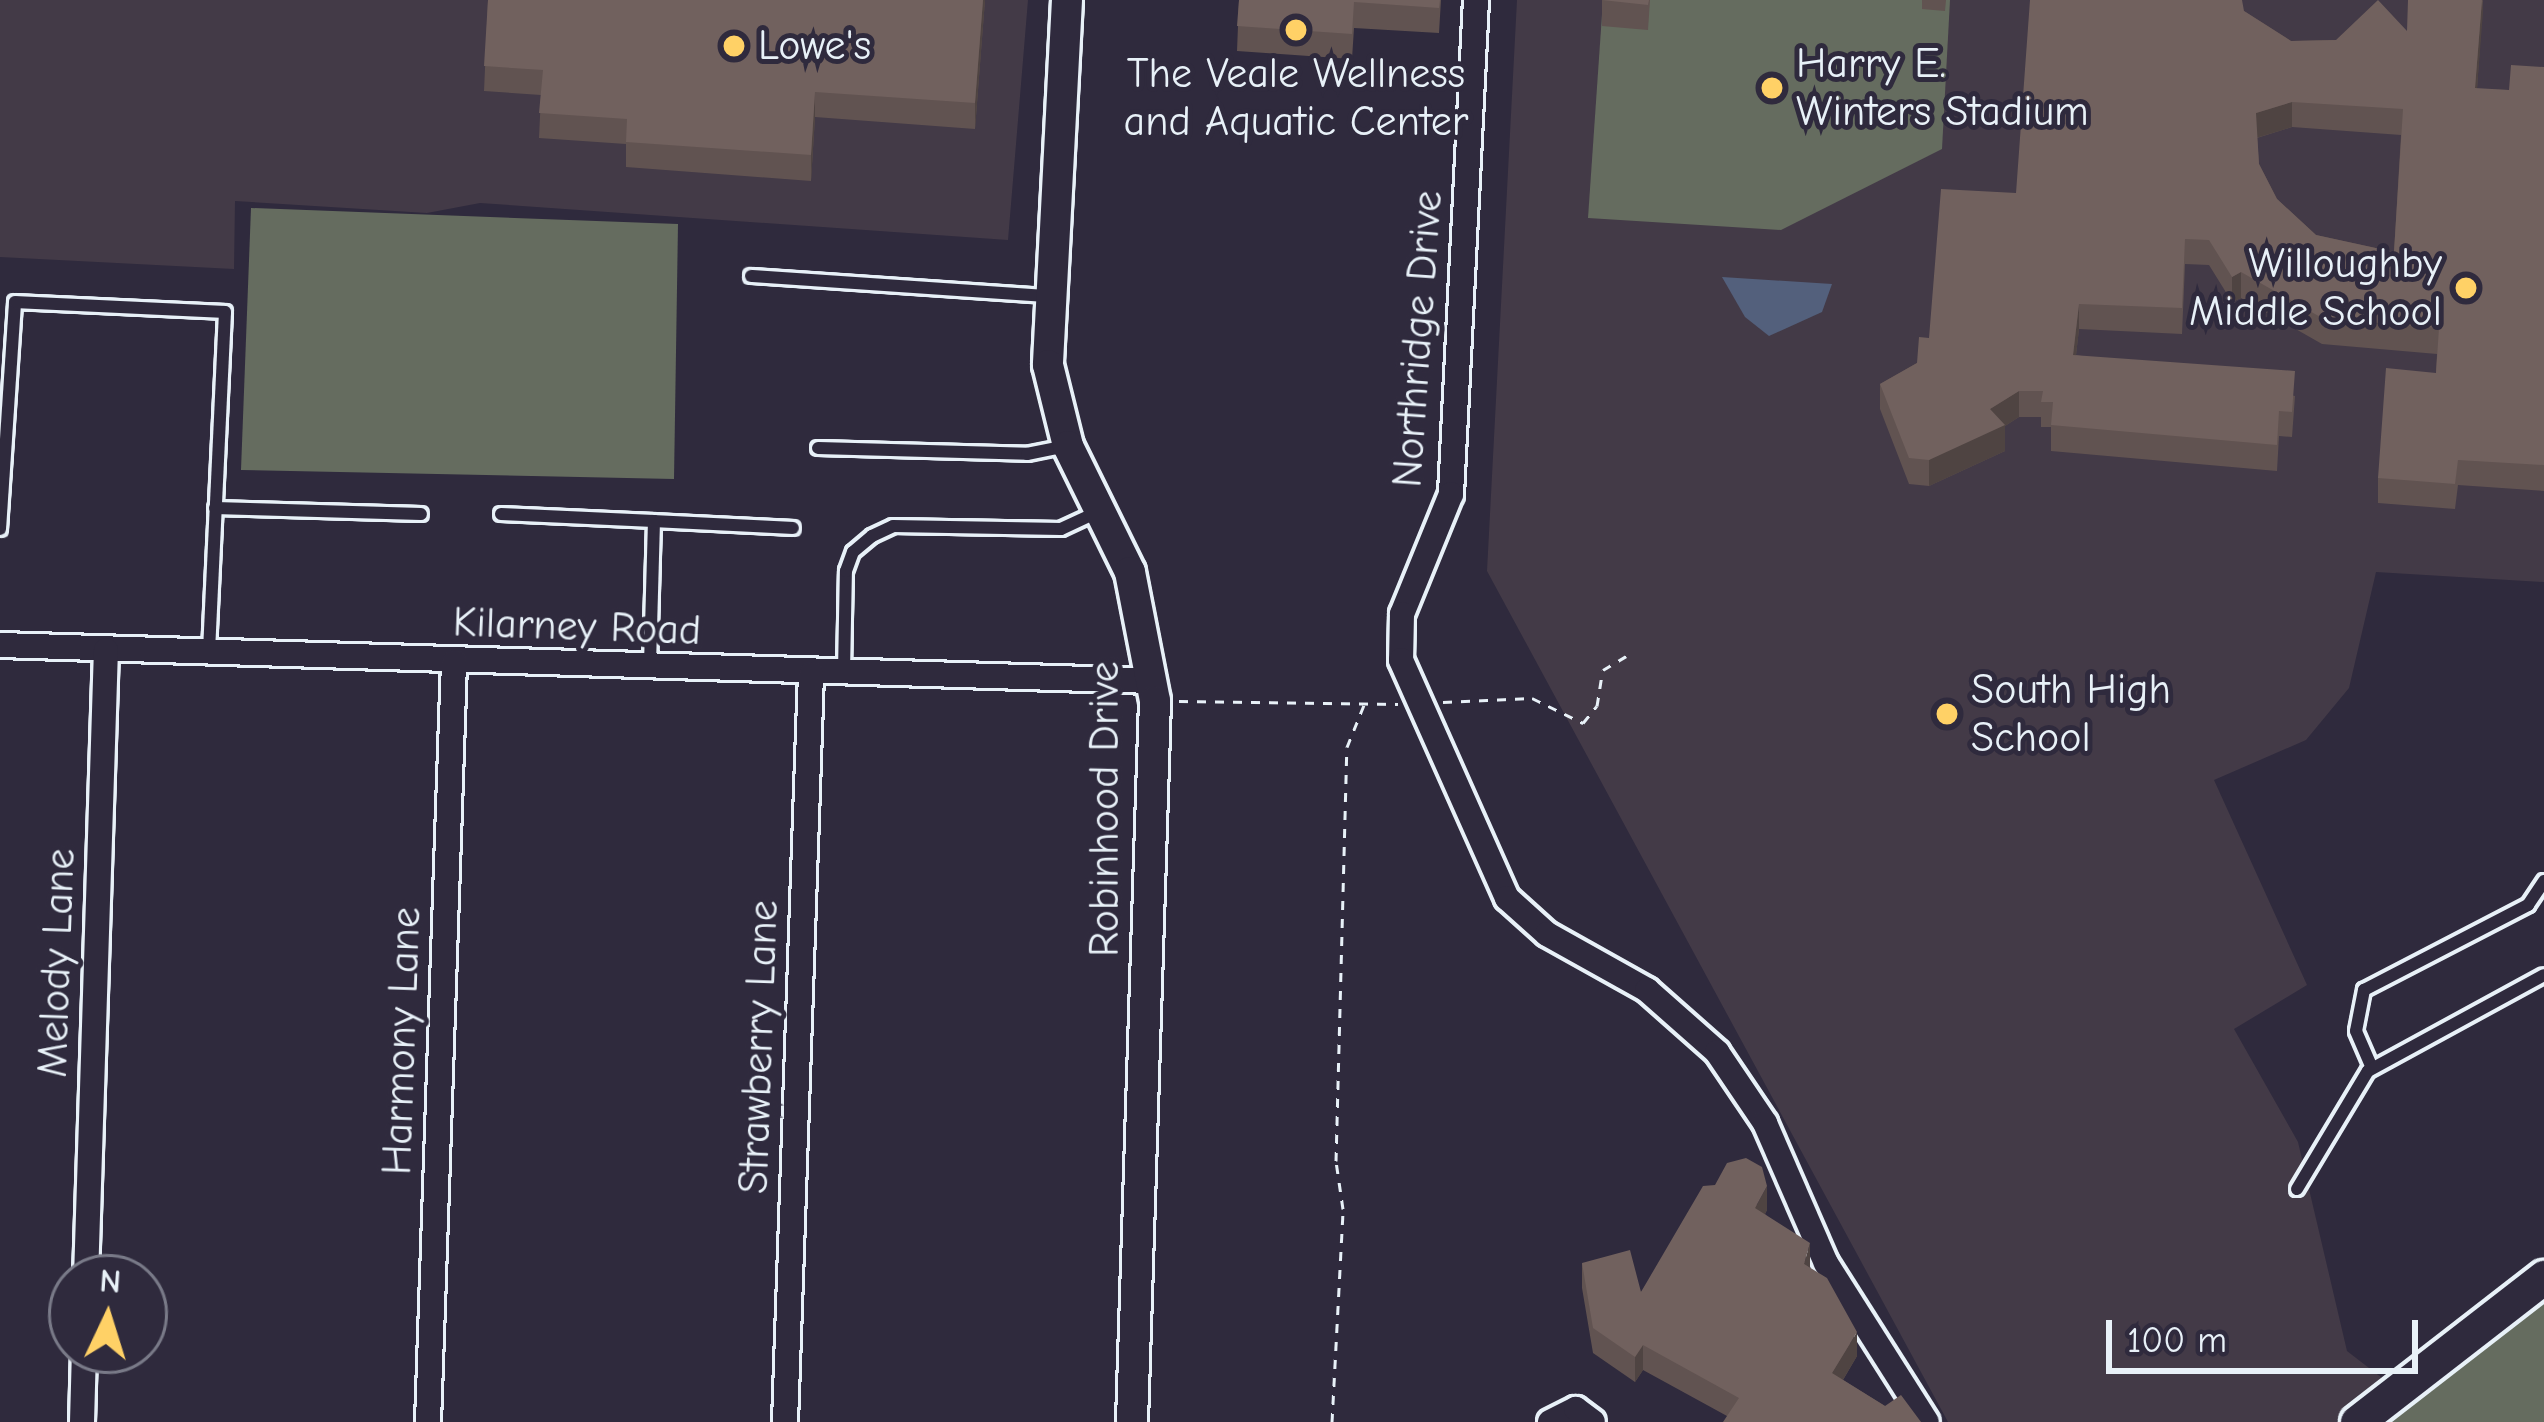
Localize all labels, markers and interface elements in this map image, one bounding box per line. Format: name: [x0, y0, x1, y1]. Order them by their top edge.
marker: The Veale Wellness and Aquatic Center: [1283, 17, 1309, 43]
place label: Lowe's: [758, 21, 871, 71]
marker: Lowe's: [721, 33, 747, 59]
place label: Harry E. Winters Stadium: [1796, 39, 2089, 138]
place label: The Veale Wellness and Aquatic Center: [1124, 49, 1468, 148]
marker: Harry E. Winters Stadium: [1759, 75, 1785, 101]
street label: Northridge Drive: [1382, 189, 1454, 489]
place label: Willoughby Middle School: [2189, 239, 2442, 338]
marker: Willoughby Middle School: [2453, 275, 2479, 301]
street label: Kilarney Road: [452, 597, 702, 657]
street label: Robinhood Drive: [1080, 661, 1130, 957]
place label: South High School: [1971, 665, 2171, 764]
marker: South High School: [1934, 701, 1960, 727]
street label: Melody Lane: [28, 848, 86, 1078]
street label: Strawberry Lane: [729, 899, 789, 1195]
street label: Harmony Lane: [372, 906, 432, 1176]
north arrow: [48, 1254, 168, 1374]
text: N: [98, 1261, 122, 1301]
scale bar: [2112, 1296, 2424, 1370]
text: 100 m: [2127, 1320, 2227, 1361]

